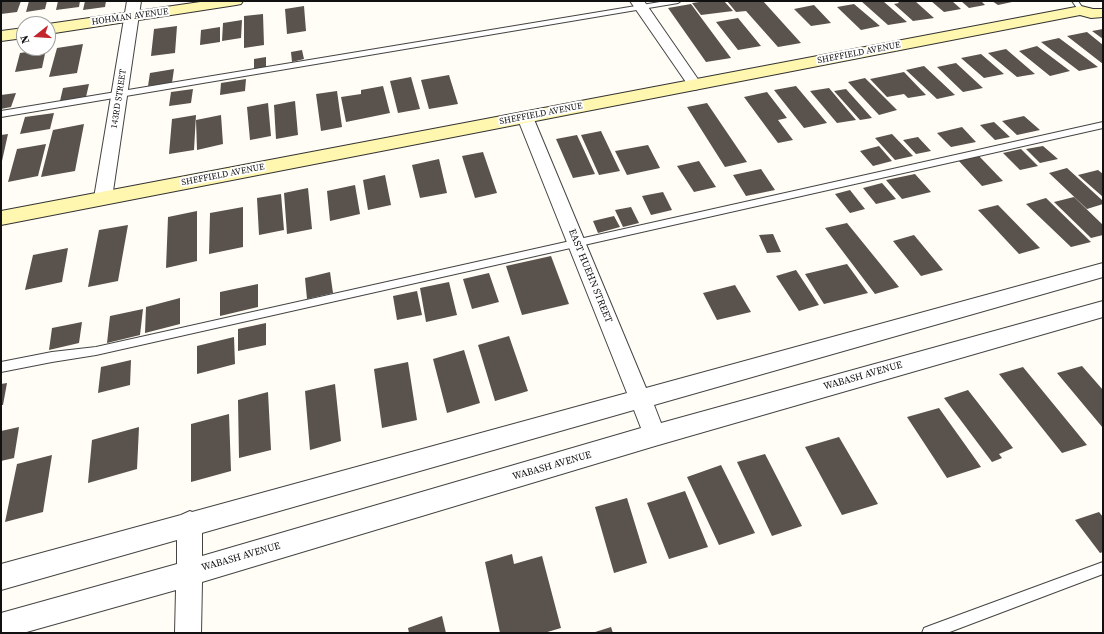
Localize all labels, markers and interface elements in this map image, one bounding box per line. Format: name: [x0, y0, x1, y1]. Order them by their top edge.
street label: HOHMAN AVENUE: [91, 6, 169, 28]
north arrow: [16, 16, 56, 56]
text: N: [17, 33, 33, 45]
street label: SHEFFIELD AVENUE: [817, 40, 901, 66]
street label: 143RD STREET: [109, 69, 129, 129]
street label: SHEFFIELD AVENUE: [499, 101, 583, 127]
street label: SHEFFIELD AVENUE: [181, 162, 265, 188]
street label: EAST HUEHN STREET: [566, 227, 614, 325]
street label: WABASH AVENUE: [822, 359, 904, 393]
street label: WABASH AVENUE: [511, 449, 593, 483]
street label: WABASH AVENUE: [200, 540, 282, 574]

